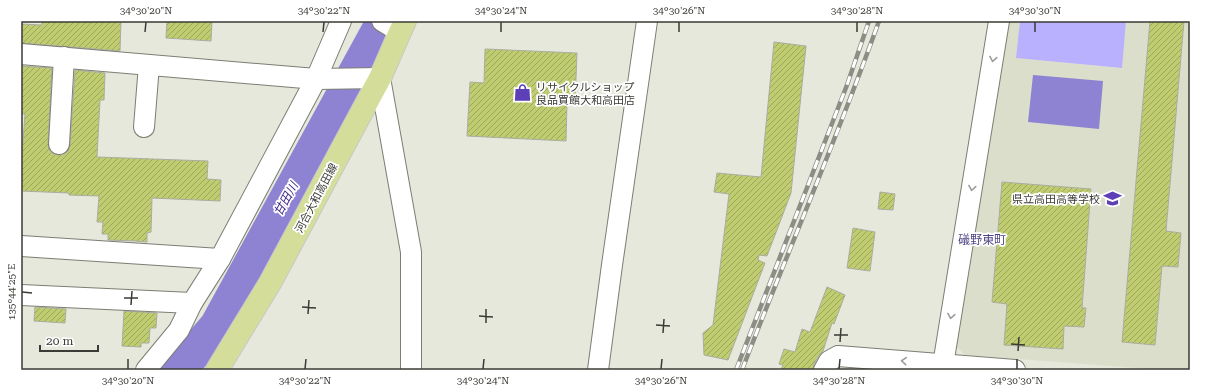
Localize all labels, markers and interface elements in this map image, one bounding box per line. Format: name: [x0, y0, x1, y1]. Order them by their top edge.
text: 34°30'20"N: [120, 5, 172, 16]
text: 34°30'22"N: [298, 5, 350, 16]
text: 34°30'24"N: [475, 5, 527, 16]
text: 34°30'26"N: [653, 5, 705, 16]
text: 34°30'28"N: [831, 5, 883, 16]
text: 34°30'30"N: [1009, 5, 1061, 16]
one-way arrow: [989, 56, 998, 63]
place label: リサイクルショップ 良品買館大和高田店: [536, 81, 635, 107]
shop icon: リサイクルショップ 良品買館大和高田店: [513, 83, 533, 103]
street label: 河合大和高田線: [293, 161, 340, 235]
water label: 甘田川: [271, 178, 302, 218]
one-way arrow: [968, 185, 977, 191]
school or university icon: 県立高田高等学校: [1103, 189, 1123, 209]
place label: 県立高田高等学校: [1012, 193, 1100, 206]
district label: 礒野東町: [958, 233, 1006, 247]
text: 135°44'25"E: [6, 264, 17, 320]
one-way arrow: [947, 313, 956, 319]
scale bar: [40, 327, 98, 353]
text: 20 m: [46, 334, 73, 348]
one-way arrow: [901, 357, 907, 366]
text: 34°30'20"N: [102, 375, 154, 386]
text: 34°30'22"N: [279, 375, 331, 386]
text: 34°30'24"N: [457, 375, 509, 386]
text: 34°30'26"N: [635, 375, 687, 386]
text: 34°30'28"N: [813, 375, 865, 386]
text: 34°30'30"N: [991, 375, 1043, 386]

